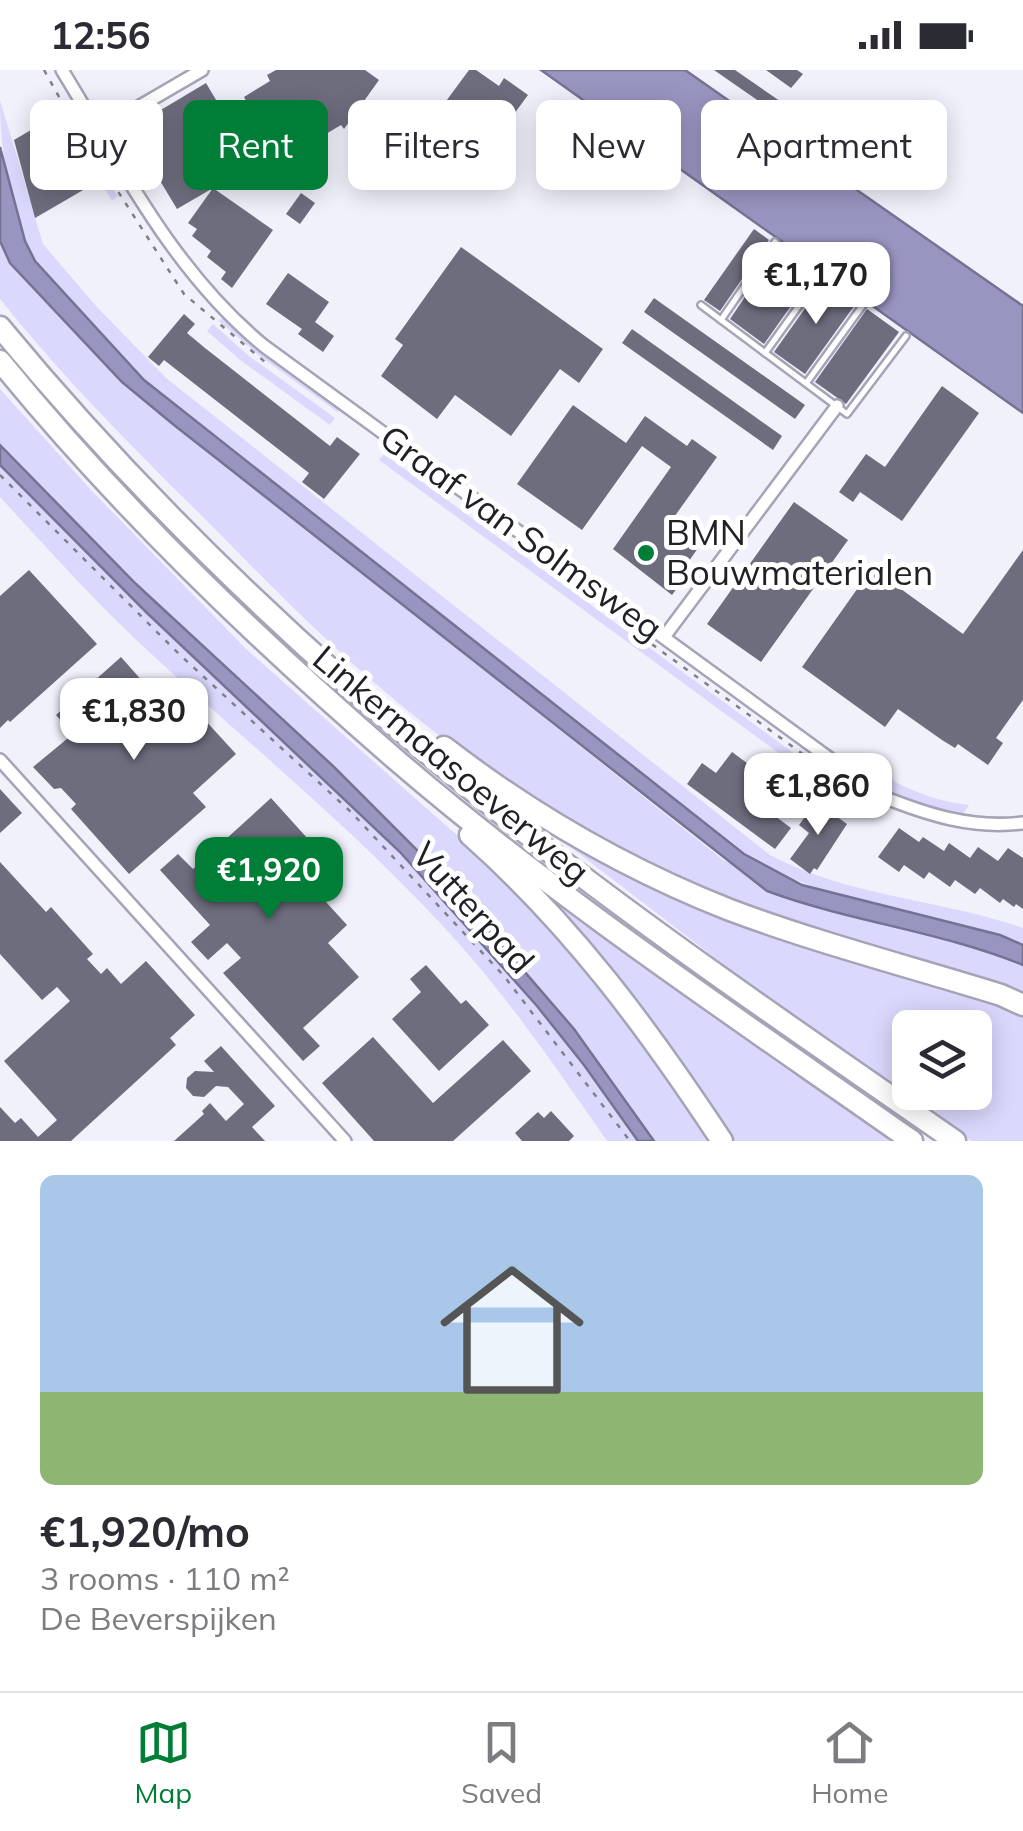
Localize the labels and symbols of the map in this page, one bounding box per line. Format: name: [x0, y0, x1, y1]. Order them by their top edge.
pin: €1,170: [735, 242, 897, 327]
street label: Graaf van Solmsweg: [372, 415, 671, 649]
place label: BMN Bouwmaterialen: [666, 510, 933, 594]
marker: BMN Bouwmaterialen: [635, 542, 657, 564]
street label: Linkermaasoeverweg: [304, 636, 599, 893]
pin: €1,830: [53, 678, 215, 763]
pin: €1,860: [737, 753, 899, 838]
street label: Vutterpad: [403, 833, 544, 982]
pin: €1,920: [188, 837, 350, 922]

